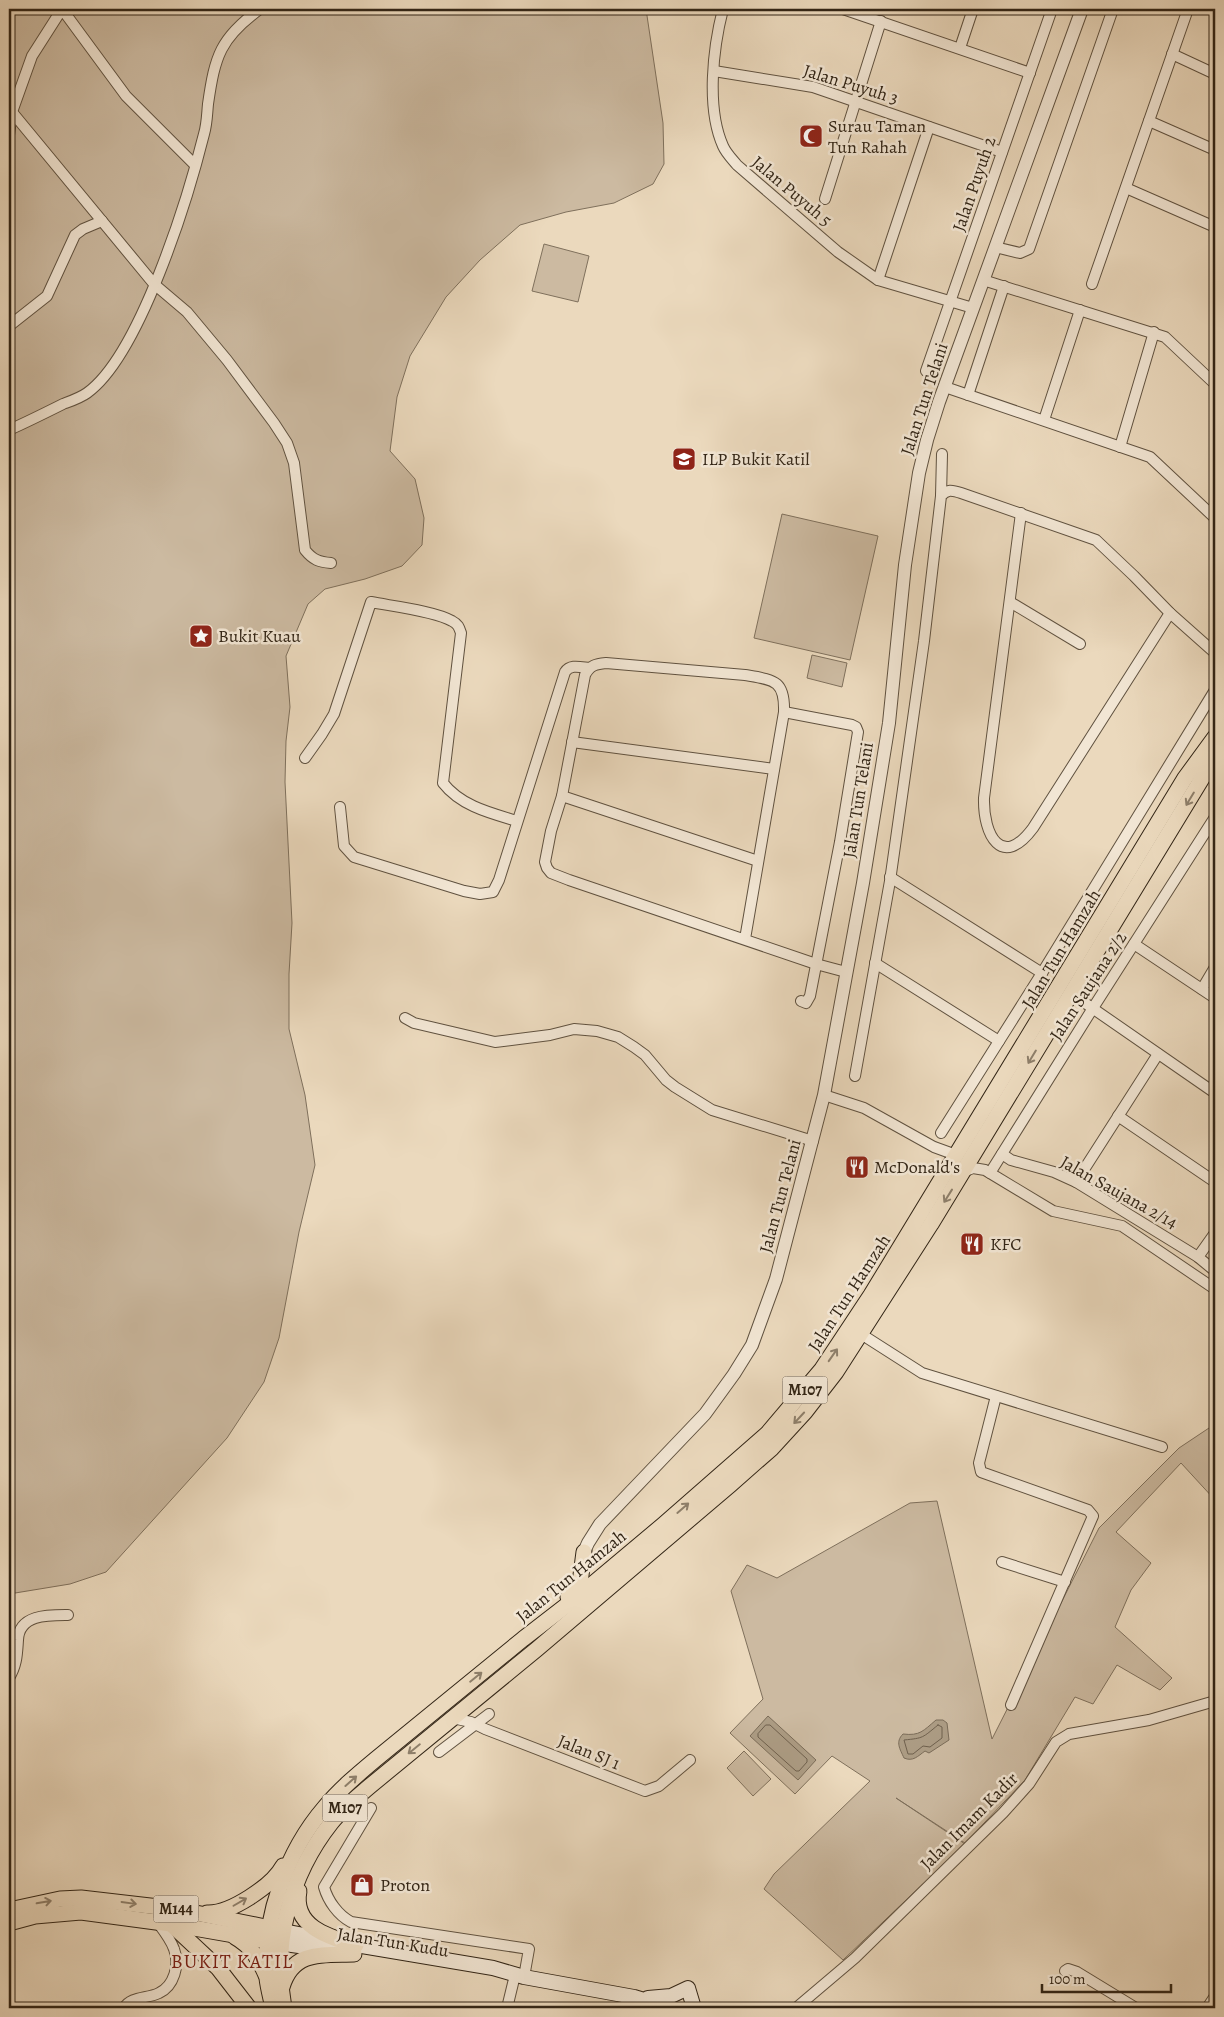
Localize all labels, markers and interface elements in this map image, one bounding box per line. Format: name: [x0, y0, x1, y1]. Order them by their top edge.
street label: Jalan Puyuh 3: [801, 58, 901, 110]
place label: Surau Taman Tun Rahah: [828, 114, 926, 159]
mosque icon: Surau Taman Tun Rahah: [798, 123, 824, 149]
street label: Jalan Puyuh 2: [947, 133, 1002, 235]
street label: Jalan Puyuh 5: [747, 150, 837, 232]
street label: Jalan Tun Telani: [895, 340, 953, 458]
school or university icon: ILP Bukit Katil: [671, 446, 697, 472]
place label: ILP Bukit Katil: [702, 447, 810, 471]
place icon: Bukit Kuau: [188, 623, 214, 649]
place label: Bukit Kuau: [218, 624, 301, 648]
street label: Jalan Tun Telani: [837, 740, 879, 860]
one-way arrow: [1185, 792, 1195, 806]
street label: Jalan Tun Hamzah: [1016, 885, 1106, 1013]
street label: Jalan Saujana 2/2: [1044, 927, 1132, 1045]
one-way arrow: [1027, 1050, 1037, 1064]
street label: Jalan Tun Telani: [753, 1136, 807, 1256]
street label: Jalan Saujana 2/14: [1056, 1150, 1182, 1234]
restaurant icon: McDonald's: [844, 1154, 870, 1180]
place label: McDonald's: [874, 1155, 960, 1179]
one-way arrow: [943, 1189, 953, 1203]
street label: Jalan Tun Hamzah: [802, 1229, 896, 1356]
restaurant icon: KFC: [959, 1231, 985, 1257]
place label: KFC: [990, 1232, 1022, 1256]
one-way arrow: [828, 1348, 838, 1362]
road number: M107: [782, 1376, 828, 1404]
one-way arrow: [793, 1412, 805, 1424]
one-way arrow: [677, 1502, 690, 1514]
street label: Jalan Tun Hamzah: [511, 1524, 631, 1628]
one-way arrow: [469, 1672, 482, 1683]
street label: Jalan SJ 1: [554, 1729, 624, 1775]
one-way arrow: [408, 1743, 421, 1754]
street label: Jalan Imam Kadir: [915, 1767, 1023, 1875]
one-way arrow: [345, 1775, 358, 1787]
road number: M107: [322, 1795, 368, 1822]
shop icon: Proton: [349, 1872, 375, 1898]
place label: Proton: [380, 1873, 430, 1897]
one-way arrow: [36, 1896, 52, 1906]
road number: M144: [154, 1896, 198, 1922]
one-way arrow: [232, 1896, 246, 1906]
one-way arrow: [121, 1898, 137, 1908]
street label: Jalan Tun Kudu: [336, 1921, 451, 1963]
district label: BUKIT KATIL: [171, 1948, 293, 1975]
scale bar: [1042, 1962, 1170, 1994]
text: 100 m: [1049, 1969, 1086, 1989]

